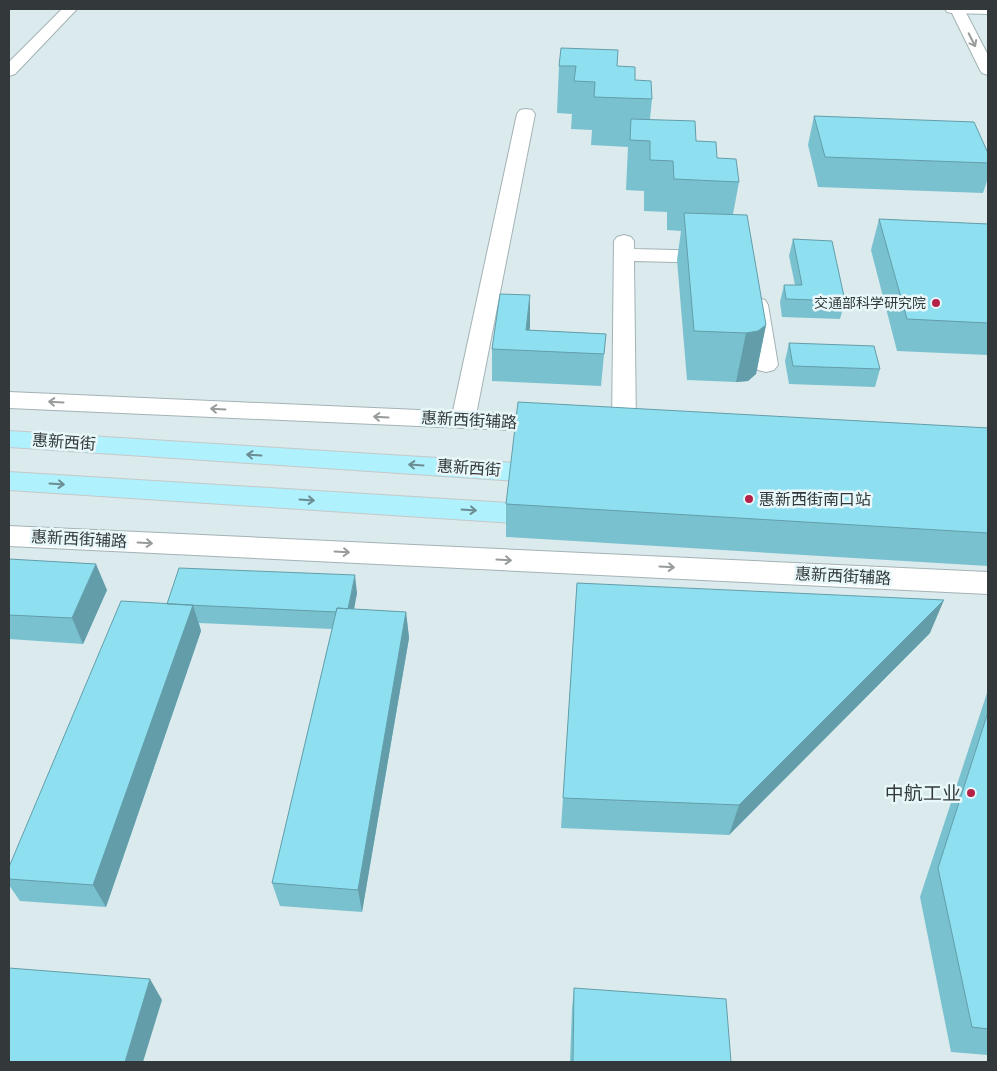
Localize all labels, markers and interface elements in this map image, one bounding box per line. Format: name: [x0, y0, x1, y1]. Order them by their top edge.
one-way arrow: [967, 32, 977, 47]
place label: 交通部科学研究院: [814, 295, 926, 311]
marker: 交通部科学研究院: [930, 297, 942, 309]
one-way arrow: [48, 398, 64, 407]
one-way arrow: [211, 405, 227, 414]
street label: 惠新西街辅路: [421, 408, 517, 432]
one-way arrow: [373, 412, 389, 421]
street label: 惠新西街: [31, 430, 97, 454]
one-way arrow: [246, 450, 262, 459]
street label: 惠新西街: [436, 456, 502, 480]
one-way arrow: [408, 460, 424, 470]
one-way arrow: [49, 479, 65, 488]
place label: 惠新西街南口站: [759, 490, 871, 509]
marker: 惠新西街南口站: [743, 493, 755, 505]
one-way arrow: [299, 495, 315, 504]
one-way arrow: [461, 506, 477, 515]
street label: 惠新西街辅路: [31, 527, 127, 551]
one-way arrow: [137, 538, 153, 547]
one-way arrow: [334, 547, 350, 557]
one-way arrow: [496, 555, 512, 564]
one-way arrow: [658, 563, 674, 572]
street label: 惠新西街辅路: [795, 564, 891, 588]
place label: 中航工业: [885, 782, 961, 804]
marker: 中航工业: [965, 787, 977, 799]

